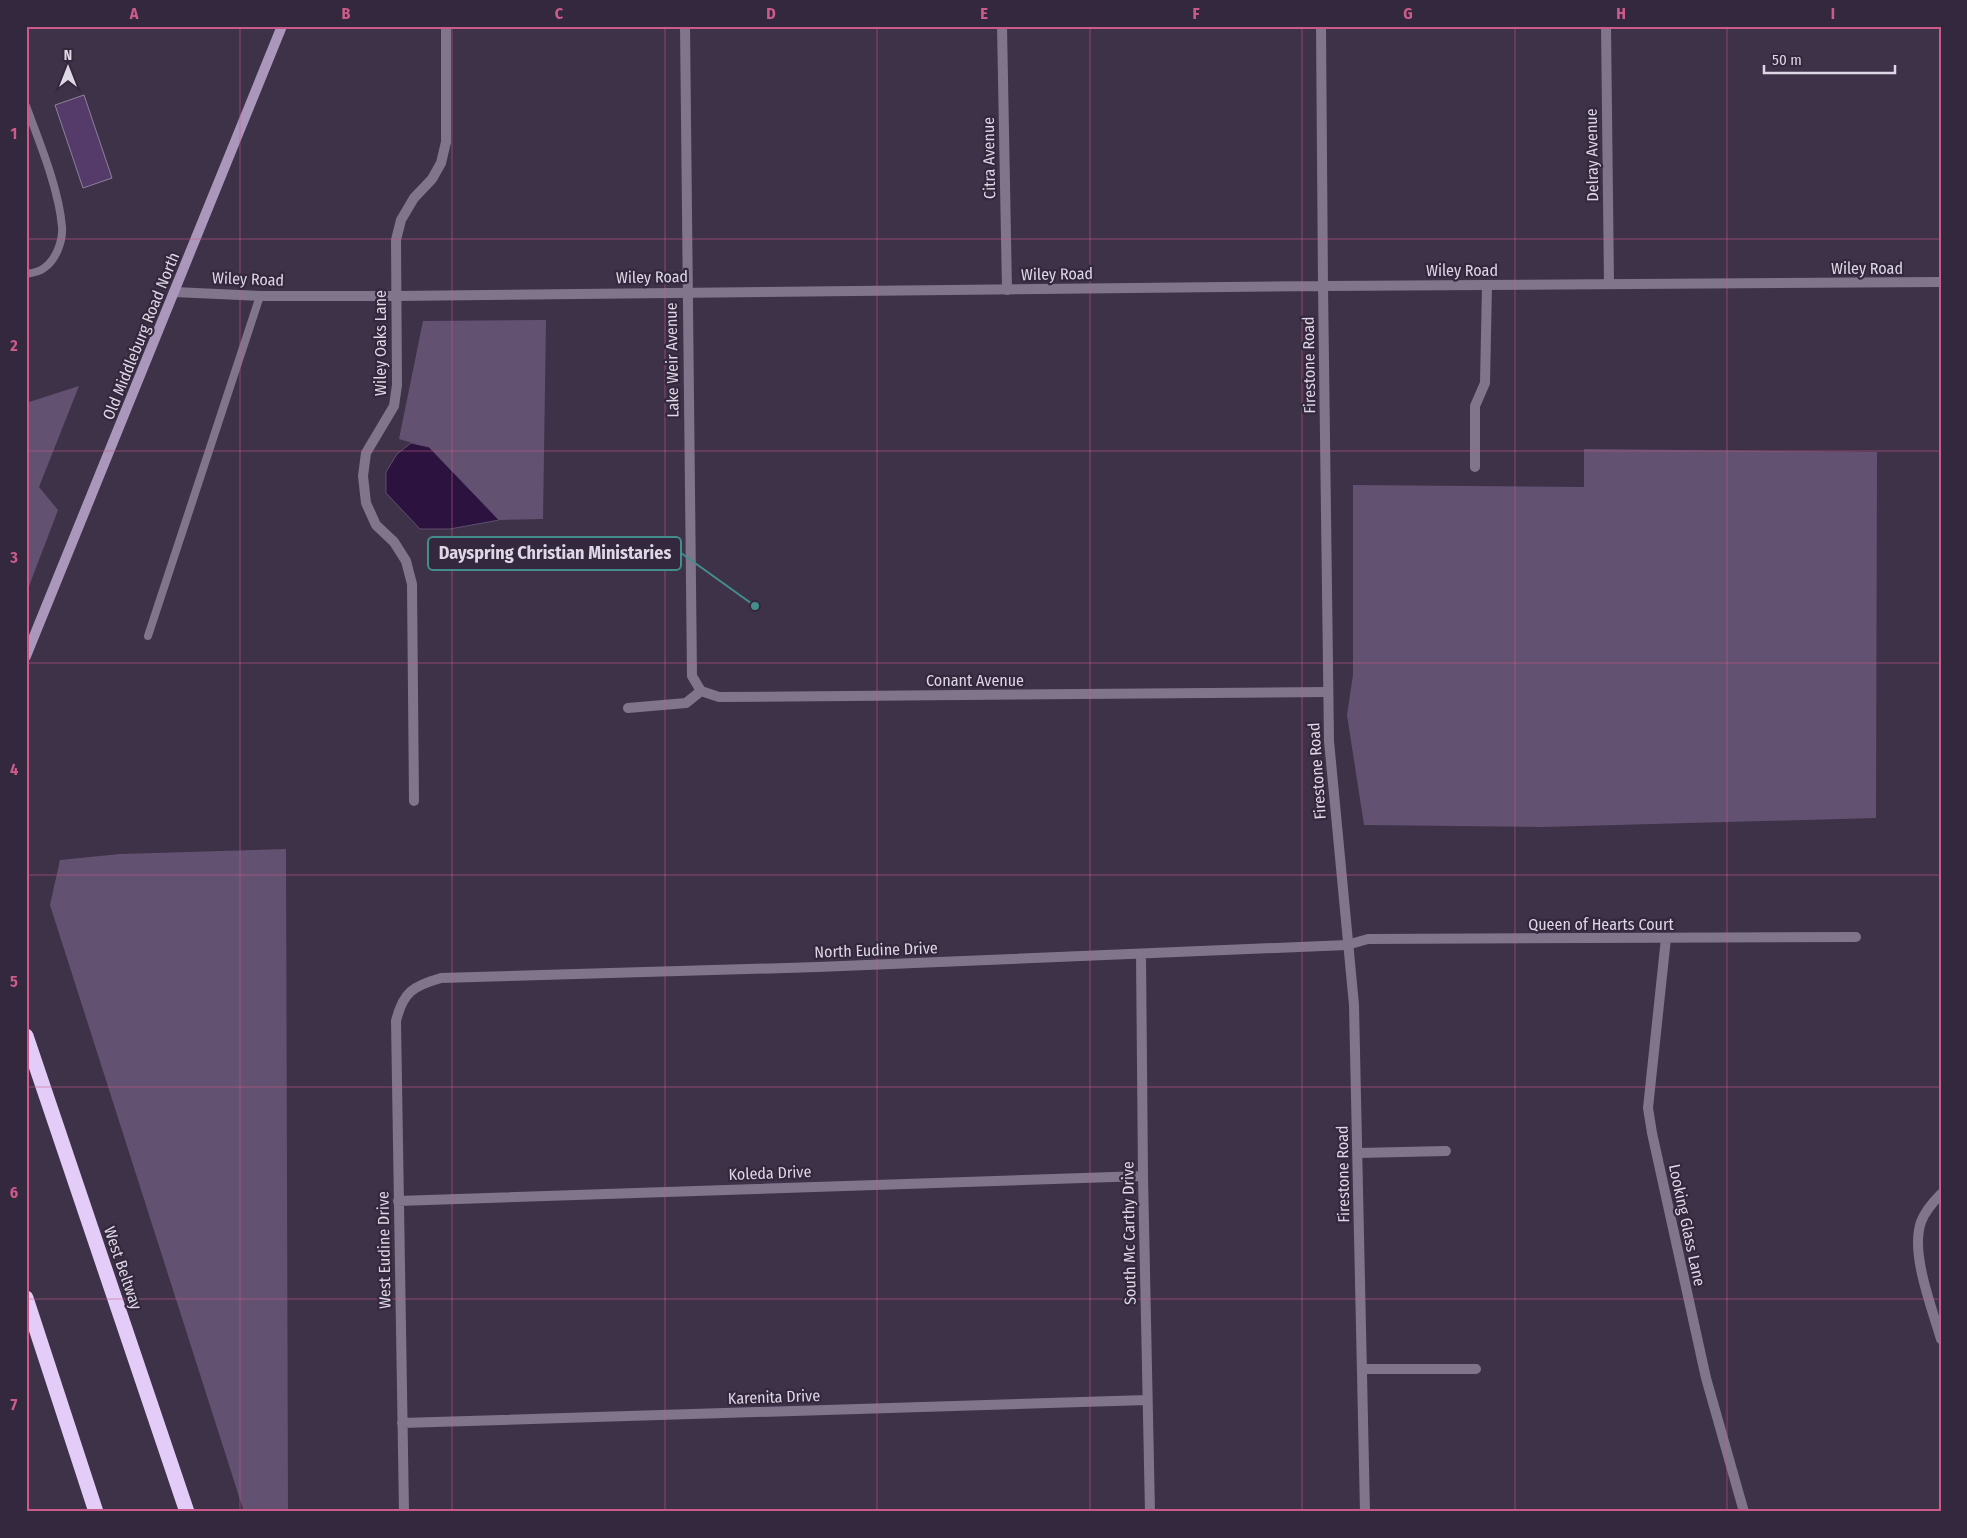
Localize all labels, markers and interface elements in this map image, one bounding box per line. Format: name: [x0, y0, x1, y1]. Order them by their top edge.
text: A: [129, 4, 139, 23]
text: B: [342, 4, 351, 23]
text: C: [555, 4, 564, 23]
text: D: [766, 4, 776, 23]
text: E: [980, 4, 988, 23]
text: F: [1192, 4, 1200, 23]
text: G: [1403, 4, 1413, 23]
text: H: [1616, 4, 1626, 23]
text: I: [1831, 4, 1835, 23]
north arrow: [42, 42, 92, 92]
scale bar: [1764, 42, 1896, 74]
text: N: [64, 47, 72, 64]
text: 50 m: [1772, 51, 1802, 69]
street label: Delray Avenue: [1582, 108, 1602, 202]
street label: Citra Avenue: [979, 117, 999, 199]
text: 1: [11, 124, 17, 143]
street label: Old Middleburg Road North: [99, 249, 183, 423]
street label: Wiley Road: [1831, 259, 1903, 278]
street label: Wiley Road: [1426, 261, 1498, 280]
street label: Wiley Road: [1021, 264, 1093, 284]
street label: Wiley Road: [616, 267, 688, 287]
street label: Wiley Road: [212, 268, 284, 290]
street label: Wiley Oaks Lane: [371, 290, 390, 396]
street label: Lake Weir Avenue: [661, 302, 683, 418]
street label: Firestone Road: [1299, 316, 1319, 414]
text: 2: [9, 336, 18, 355]
callout: Dayspring Christian Ministaries: [428, 537, 681, 570]
text: Dayspring Christian Ministaries: [439, 542, 671, 564]
text: 3: [9, 548, 18, 567]
street label: Conant Avenue: [926, 671, 1024, 690]
street label: Firestone Road: [1304, 722, 1330, 820]
text: 4: [10, 760, 18, 779]
street label: Queen of Hearts Court: [1528, 915, 1675, 934]
street label: North Eudine Drive: [814, 938, 938, 962]
text: 5: [10, 972, 18, 991]
street label: Firestone Road: [1333, 1125, 1353, 1223]
street label: South Mc Carthy Drive: [1118, 1161, 1140, 1305]
street label: Koleda Drive: [728, 1162, 812, 1184]
street label: Looking Glass Lane: [1665, 1162, 1709, 1288]
text: 6: [10, 1183, 18, 1202]
street label: West Eudine Drive: [373, 1191, 395, 1309]
street label: West Beltway: [100, 1224, 146, 1313]
street label: Karenita Drive: [728, 1386, 821, 1408]
text: 7: [11, 1395, 18, 1414]

